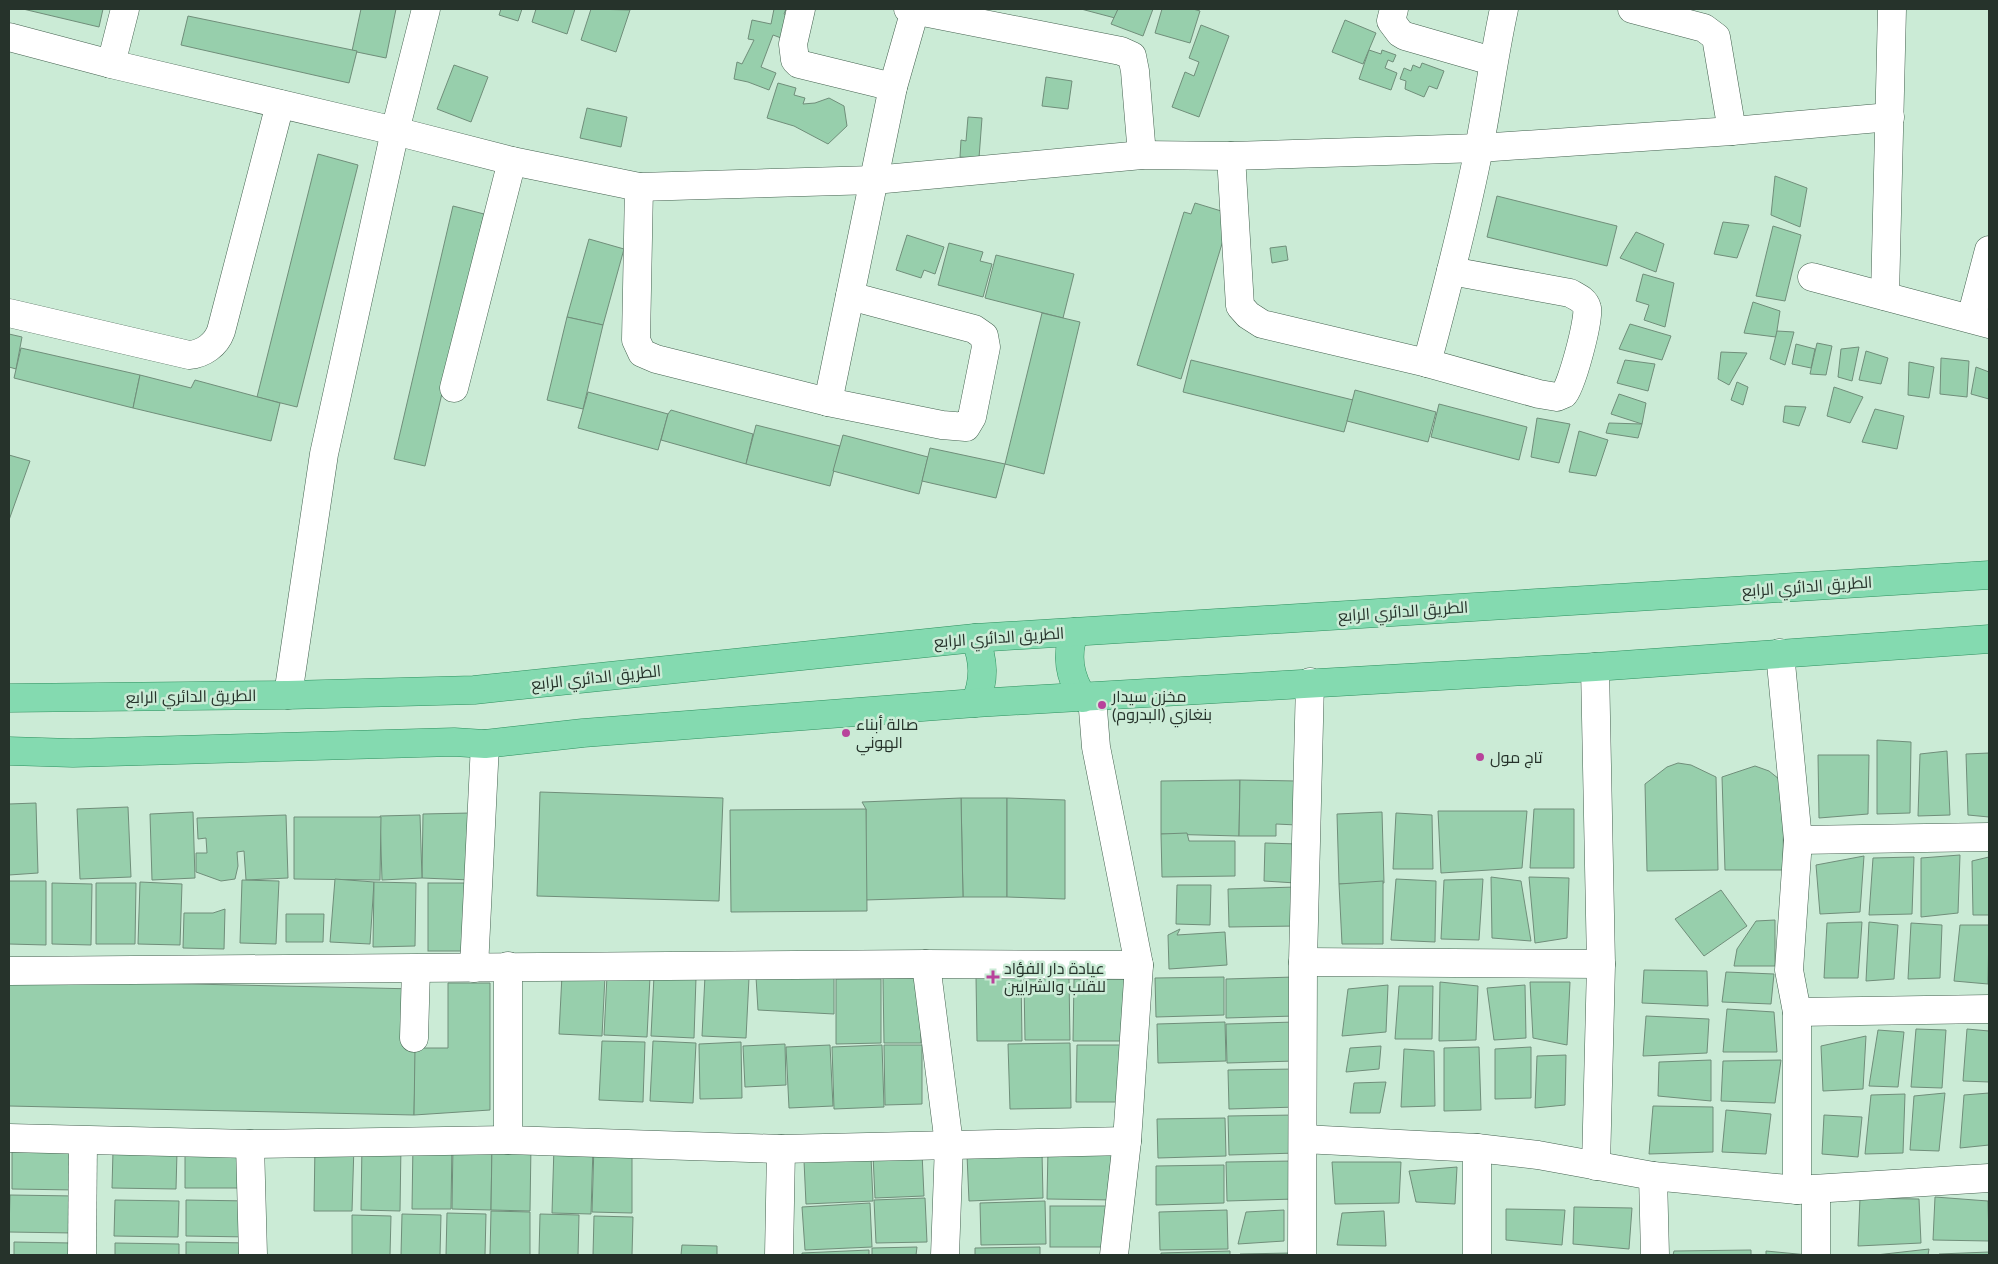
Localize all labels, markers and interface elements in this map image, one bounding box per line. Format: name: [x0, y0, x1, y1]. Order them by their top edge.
street label: الطريق الدائري الرابع: [1741, 571, 1873, 605]
street label: الطريق الدائري الرابع: [1337, 596, 1469, 630]
street label: الطريق الدائري الرابع: [933, 622, 1065, 656]
street label: الطريق الدائري الرابع: [530, 660, 662, 698]
street label: الطريق الدائري الرابع: [125, 685, 257, 711]
place label: مخزن سيدار بنغازي (البدروم): [1111, 686, 1212, 728]
marker: مخزن سيدار بنغازي (البدروم): [1096, 699, 1108, 711]
place label: صالة أبناء الهوني: [856, 714, 918, 756]
marker: صالة أبناء الهوني: [840, 727, 852, 739]
place label: تاج مول: [1490, 747, 1543, 769]
marker: تاج مول: [1474, 751, 1486, 763]
place label: عيادة دار الفؤاد للقلب والشرايين: [1004, 958, 1106, 997]
marker: عيادة دار الفؤاد للقلب والشرايين: [986, 970, 1000, 984]

